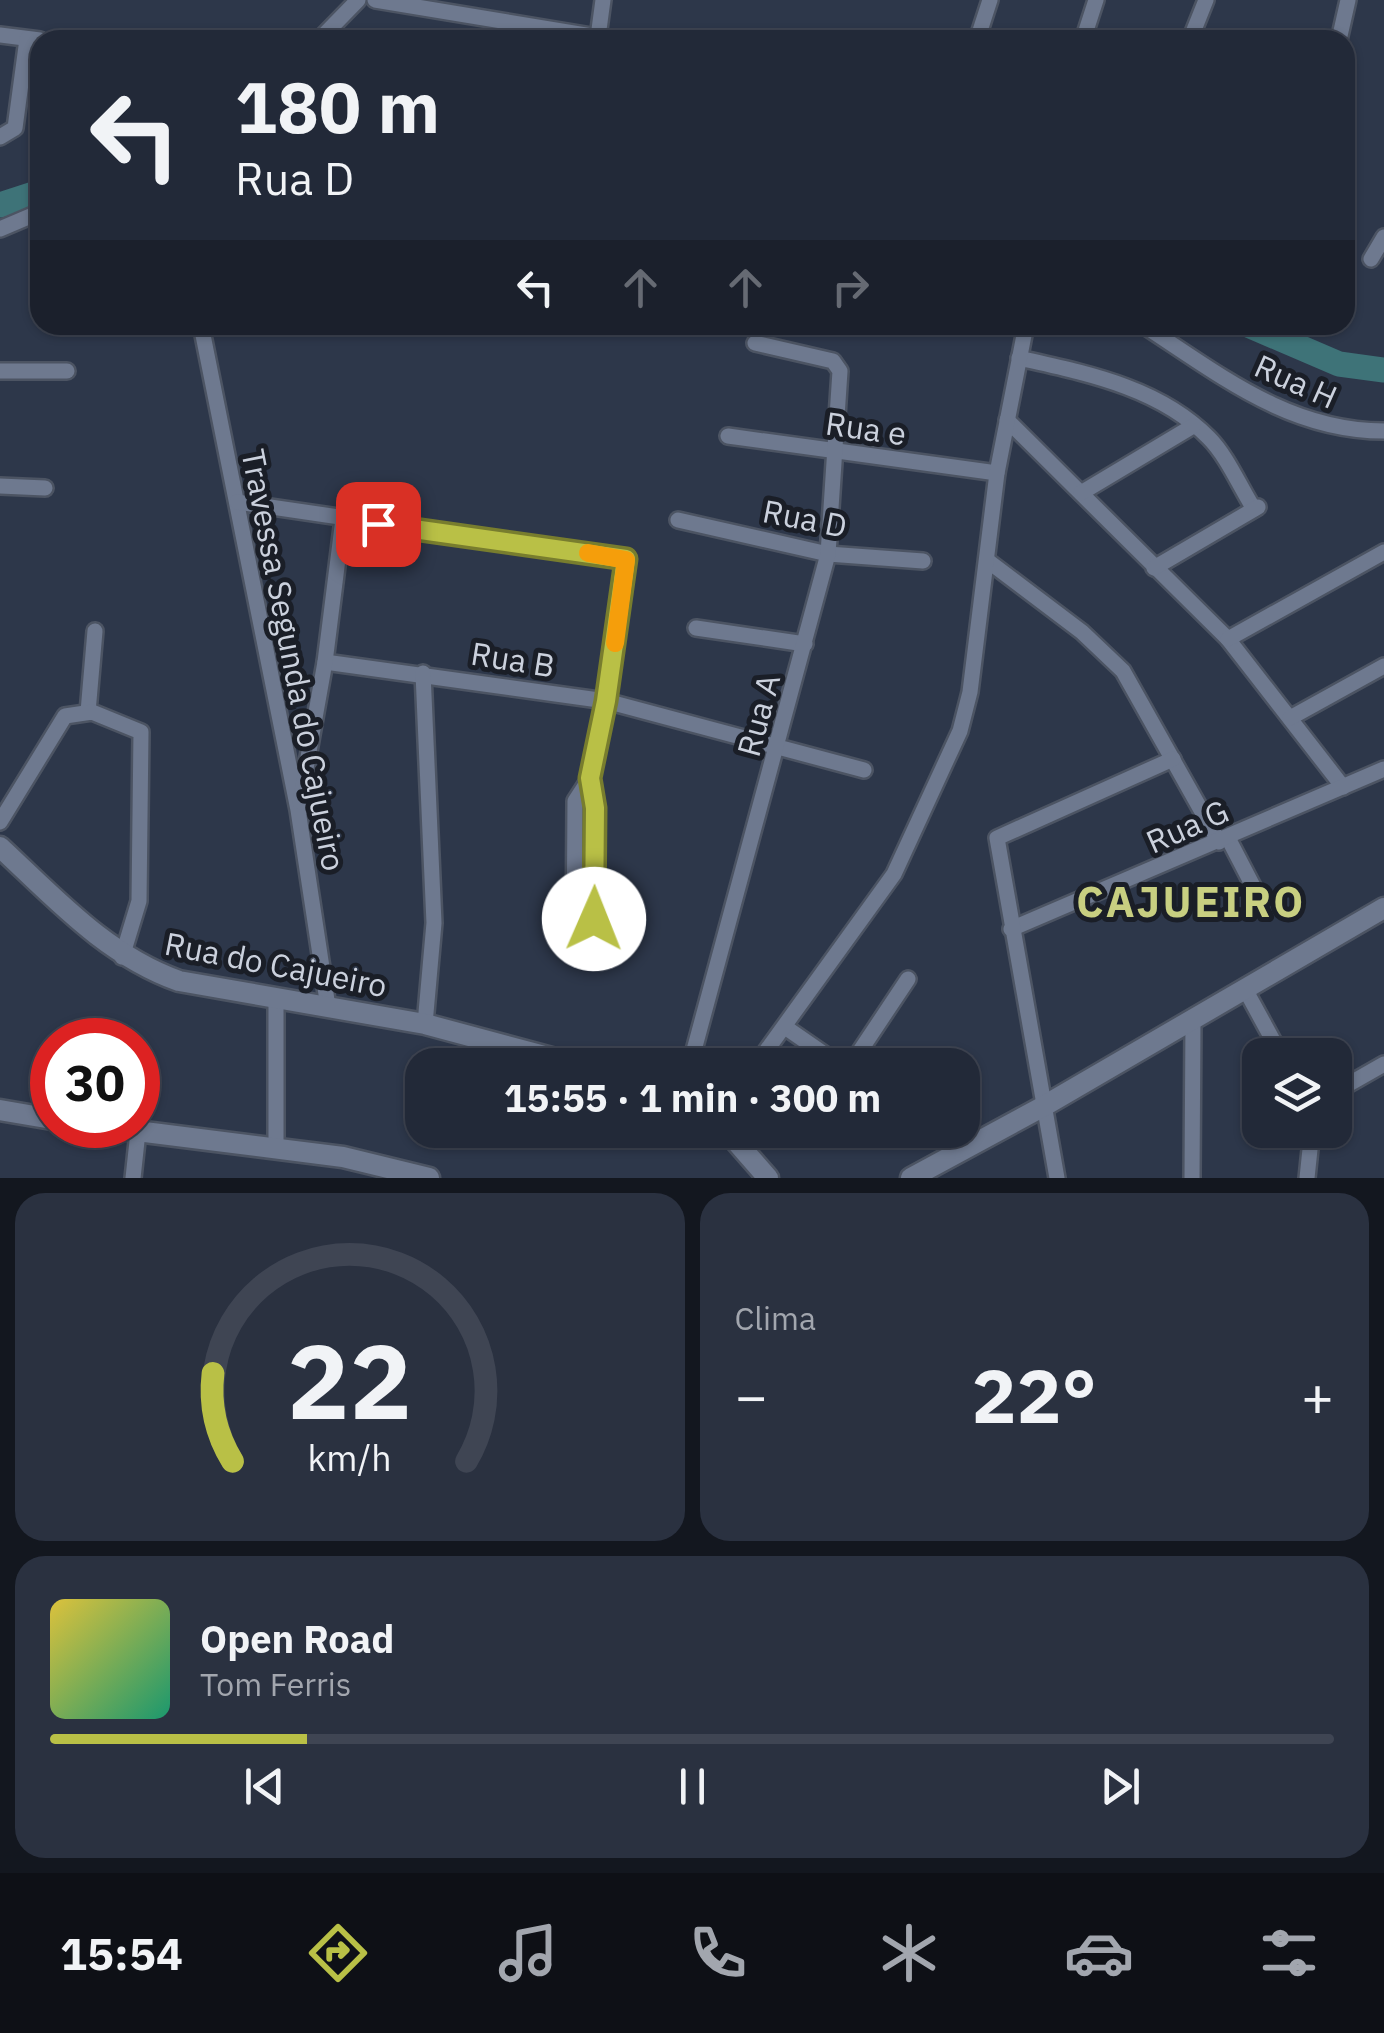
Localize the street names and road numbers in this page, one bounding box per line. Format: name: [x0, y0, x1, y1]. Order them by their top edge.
street label: Rua H: [1248, 344, 1344, 418]
street label: Rua e: [823, 402, 909, 454]
street label: Travessa Segunda do Cajueiro: [232, 446, 356, 874]
street label: Rua D: [759, 489, 851, 547]
street label: Rua B: [468, 632, 558, 686]
street label: Rua A: [727, 669, 789, 761]
street label: Rua G: [1139, 789, 1235, 863]
street label: Rua do Cajueiro: [161, 922, 391, 1006]

